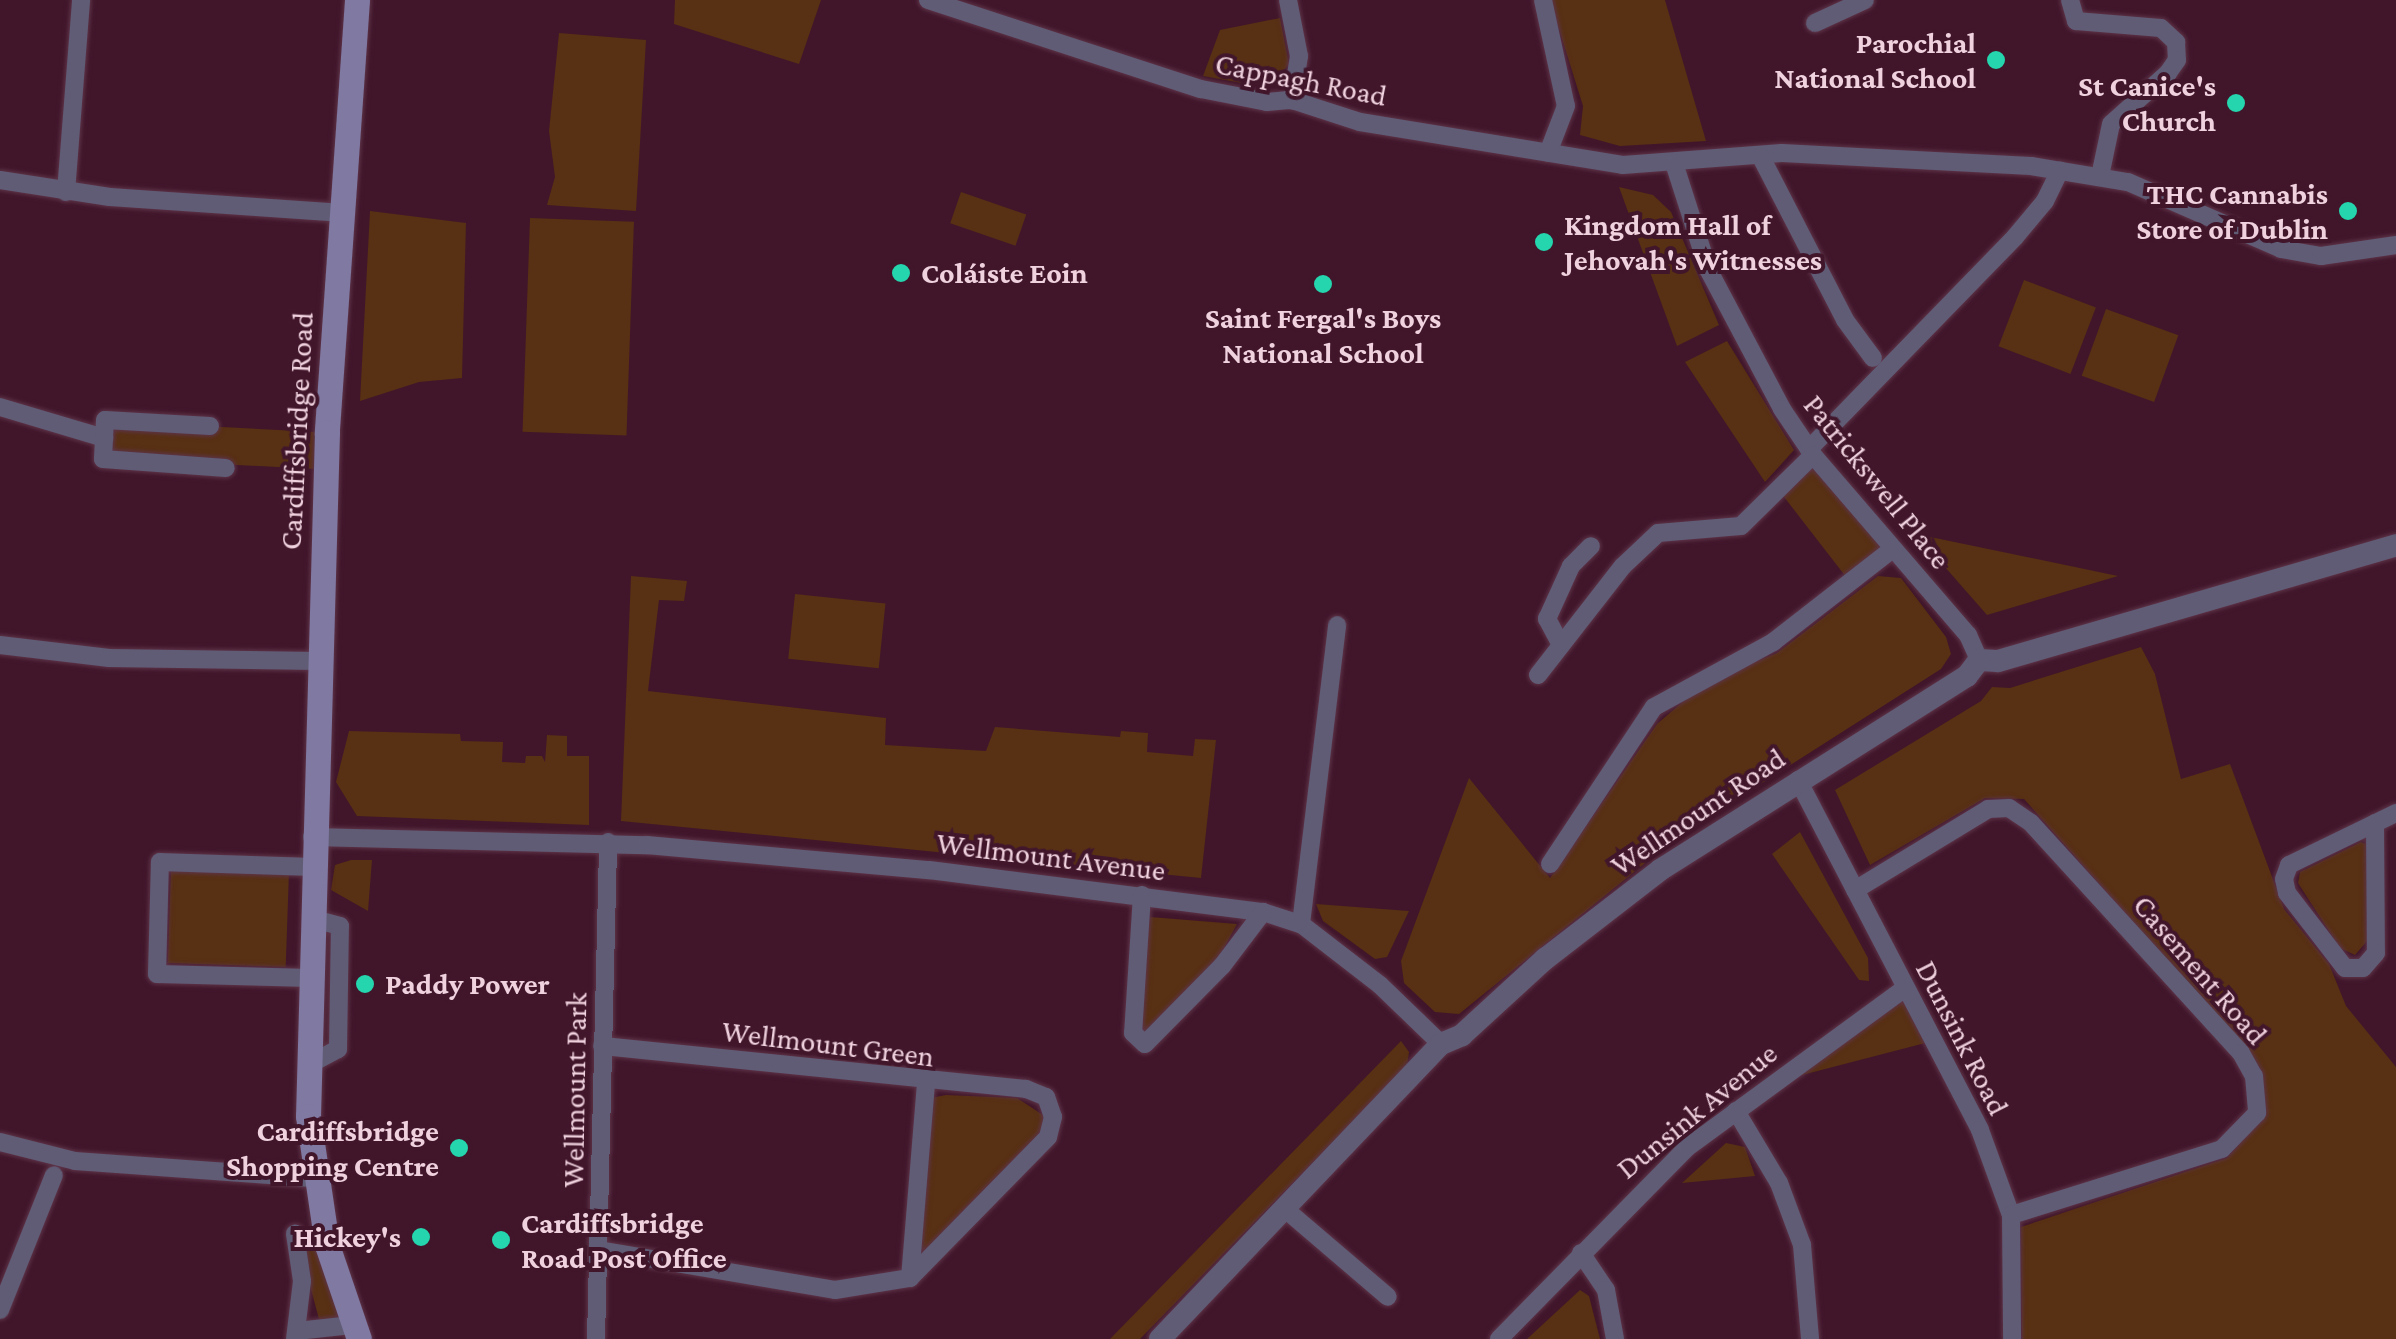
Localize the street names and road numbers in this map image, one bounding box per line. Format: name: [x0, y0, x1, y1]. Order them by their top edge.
street label: Cappagh Road: [1212, 46, 1390, 114]
street label: Cardiffsbridge Road: [273, 311, 321, 551]
street label: Patrickswell Place: [1796, 388, 1958, 576]
street label: Wellmount Road: [1604, 740, 1792, 884]
street label: Wellmount Avenue: [935, 825, 1167, 889]
street label: Casement Road: [2125, 888, 2275, 1052]
street label: Dunsink Road: [1908, 955, 2016, 1121]
street label: Wellmount Park: [555, 992, 595, 1188]
street label: Wellmount Green: [720, 1013, 936, 1075]
street label: Dunsink Avenue: [1609, 1035, 1785, 1187]

